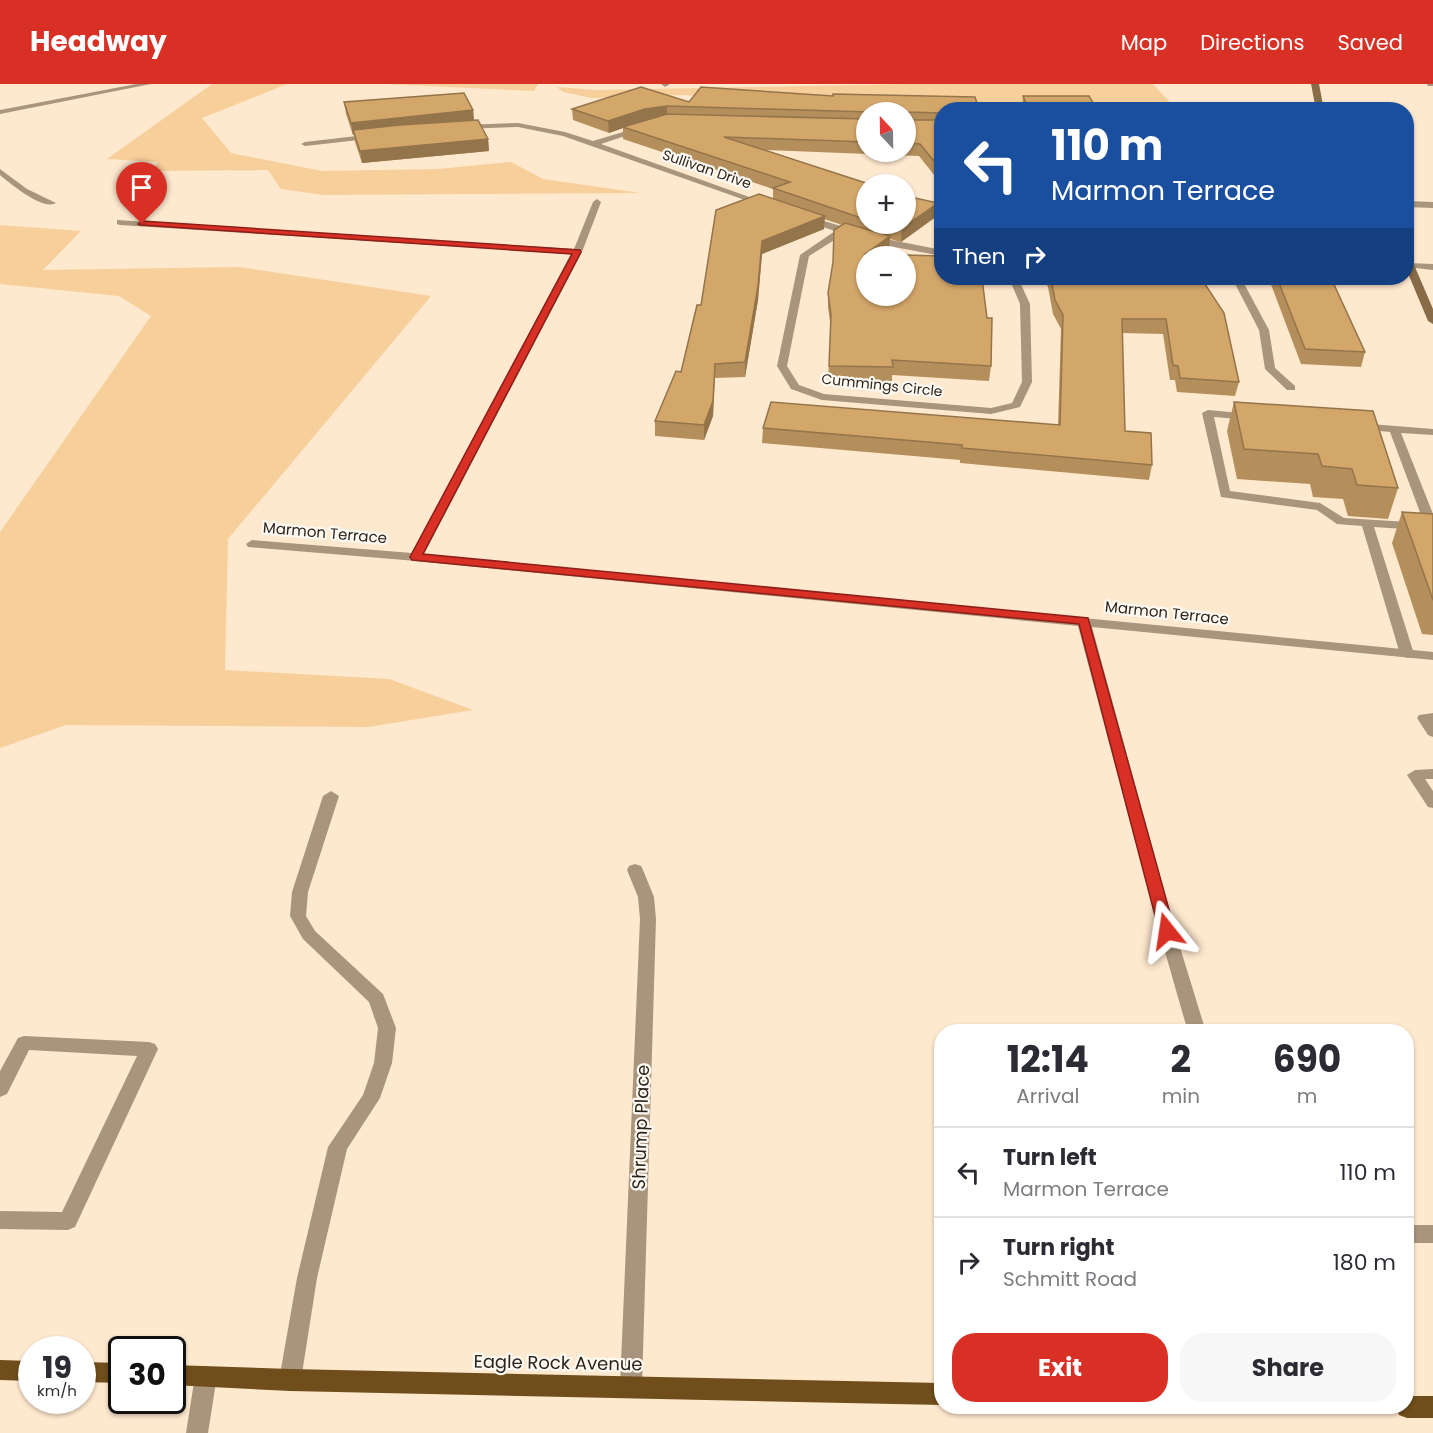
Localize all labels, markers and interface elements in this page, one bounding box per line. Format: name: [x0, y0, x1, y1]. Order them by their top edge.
text: Headway: [30, 22, 167, 61]
text: Map: [1121, 28, 1167, 57]
text: Directions: [1200, 28, 1304, 57]
text: Saved: [1337, 28, 1403, 57]
north arrow: [856, 102, 916, 162]
map controls: [856, 102, 916, 306]
text: 110 m: [1051, 116, 1163, 175]
icon: left: [952, 126, 1030, 204]
street label: Sullivan Drive: [660, 144, 754, 194]
pin: [116, 162, 167, 224]
icon: arrive: [125, 171, 158, 204]
text: Marmon Terrace: [1051, 172, 1275, 209]
button: +: [856, 174, 916, 234]
icon: right: [1018, 240, 1051, 273]
text: Then: [952, 241, 1006, 272]
button: −: [856, 246, 916, 306]
street label: Cummings Circle: [820, 369, 944, 401]
street label: Marmon Terrace: [262, 517, 388, 548]
street label: Marmon Terrace: [1104, 596, 1230, 629]
position arrow: [1135, 899, 1199, 963]
text: 12:14: [1007, 1034, 1089, 1085]
text: 2: [1171, 1034, 1191, 1085]
text: 690: [1273, 1034, 1341, 1085]
street label: Shrump Place: [626, 1064, 655, 1190]
text: Arrival: [1016, 1082, 1079, 1110]
text: min: [1162, 1082, 1200, 1110]
text: m: [1297, 1082, 1317, 1110]
text: Turn left: [1003, 1142, 1097, 1173]
icon: left: [952, 1156, 985, 1189]
text: 110 m: [1340, 1157, 1396, 1188]
text: Marmon Terrace: [1003, 1175, 1169, 1203]
text: Turn right: [1003, 1232, 1114, 1263]
icon: right: [952, 1246, 985, 1279]
text: 180 m: [1333, 1247, 1396, 1278]
text: Schmitt Road: [1003, 1265, 1137, 1293]
button: Exit: [952, 1333, 1168, 1402]
button: Share: [1180, 1333, 1396, 1402]
speed limit sign: 30: [108, 1336, 186, 1414]
text: 19: [42, 1346, 72, 1389]
street label: Eagle Rock Avenue: [473, 1349, 643, 1376]
text: km/h: [37, 1380, 77, 1401]

